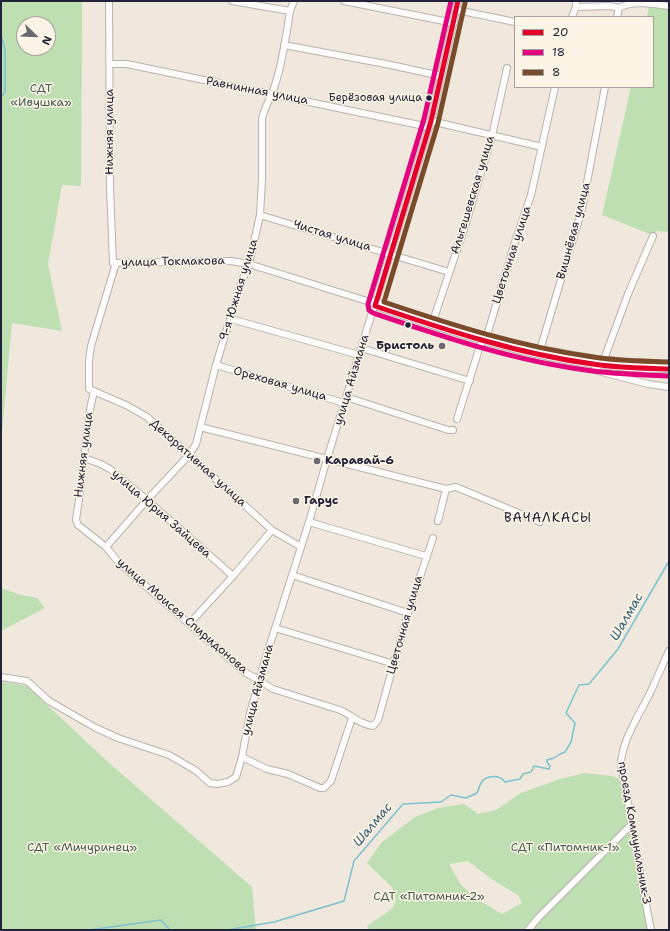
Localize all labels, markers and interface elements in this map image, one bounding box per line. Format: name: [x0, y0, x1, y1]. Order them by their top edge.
north arrow: [16, 16, 56, 56]
legend: [514, 16, 654, 88]
text: 20: [552, 24, 568, 40]
text: N: [38, 34, 55, 47]
text: 18: [552, 44, 565, 60]
text: 8: [552, 64, 560, 80]
street label: Равнинная улица: [205, 74, 309, 108]
park label: СДТ «Ивушка»: [10, 82, 72, 110]
street label: Нижняя улица: [103, 89, 117, 175]
place label: Берёзовая улица: [329, 91, 422, 105]
marker: Берёзовая улица: [424, 93, 434, 103]
street label: Альгешевская улица: [448, 134, 498, 256]
street label: Вишнёвая улица: [554, 181, 594, 281]
street label: Цветочная улица: [489, 204, 535, 306]
street label: Чистая улица: [291, 217, 373, 255]
street label: 9-я Южная улица: [217, 237, 261, 343]
street label: улица Токмакова: [121, 254, 225, 270]
unlabelled marker: [403, 320, 413, 330]
street label: улица Айзмана: [331, 333, 373, 427]
place label: Бристоль: [376, 339, 434, 353]
marker: Бристоль: [437, 341, 447, 351]
street label: Ореховая улица: [232, 364, 328, 404]
street label: Нижняя улица: [72, 411, 96, 499]
street label: Декоративная улица: [147, 416, 249, 510]
place label: Каравай-6: [325, 454, 394, 468]
marker: Каравай-6: [312, 456, 322, 466]
street label: улица Юрия Зайцева: [108, 467, 214, 561]
place label: Гарус: [304, 494, 338, 508]
marker: Гарус: [291, 496, 301, 506]
district label: ВАЧАЛКАСЫ: [504, 511, 592, 527]
street label: улица Моисея Спиридонова: [113, 555, 251, 677]
street label: Цветочная улица: [384, 574, 426, 676]
water label: Шалмас: [607, 590, 647, 644]
street label: улица Айзмана: [239, 643, 277, 737]
street label: проезд Коммунальник-3: [614, 760, 654, 906]
water label: Шалмас: [350, 800, 396, 850]
park label: СДТ «Мичуринец»: [27, 841, 137, 855]
park label: СДТ «Питомник-1»: [511, 841, 619, 855]
park label: СДТ «Питомник-2»: [373, 890, 485, 904]

